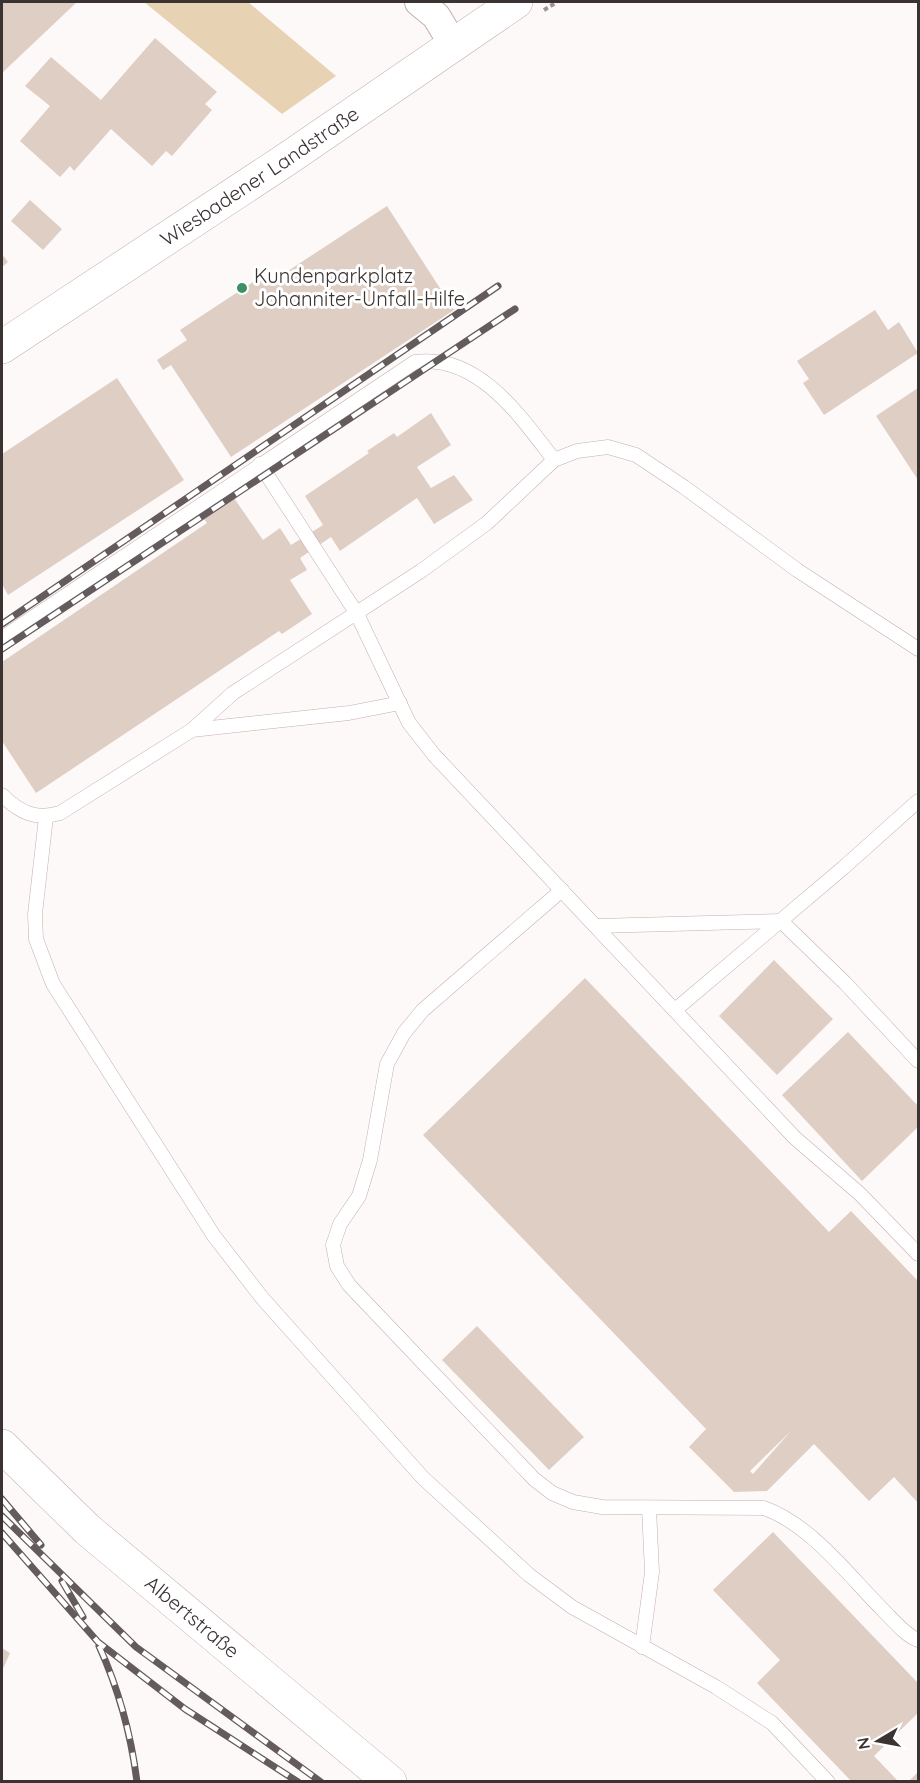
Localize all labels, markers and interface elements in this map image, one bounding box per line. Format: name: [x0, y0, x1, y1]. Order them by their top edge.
street label: Wiesbadener Landstraße: [155, 101, 363, 251]
place label: Kundenparkplatz Johanniter-Unfall-Hilfe: [254, 263, 465, 311]
marker: Kundenparkplatz Johanniter-Unfall-Hilfe: [235, 281, 249, 295]
street label: Albertstraße: [140, 1570, 245, 1663]
north arrow: [848, 1711, 908, 1771]
text: N: [852, 1736, 874, 1751]

